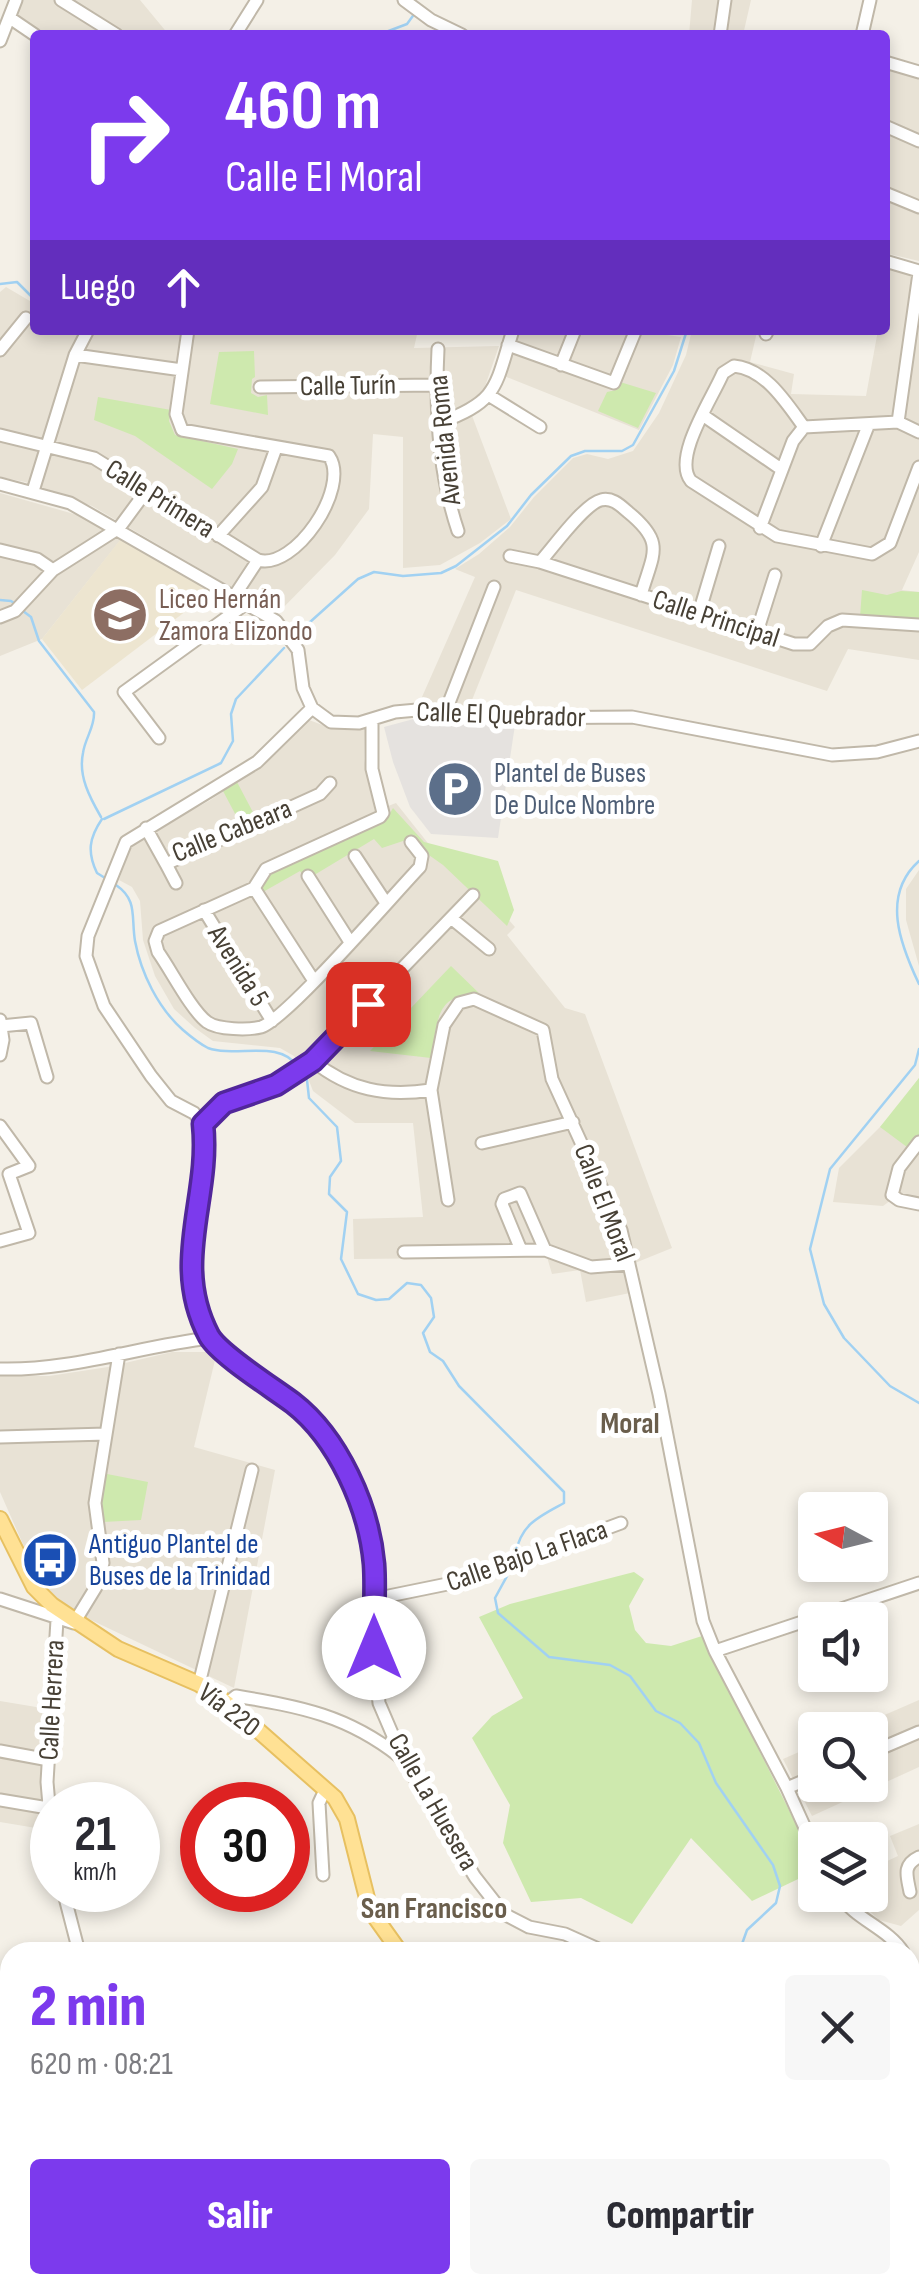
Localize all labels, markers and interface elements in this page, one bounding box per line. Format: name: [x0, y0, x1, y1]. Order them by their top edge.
text: 460 m: [225, 65, 381, 149]
icon: right: [60, 70, 190, 200]
text: Calle El Moral: [225, 150, 423, 205]
icon: ahead: [156, 260, 211, 315]
text: Luego: [60, 265, 136, 310]
street label: Calle Turín: [300, 369, 396, 403]
street label: Avenida Roma: [422, 373, 468, 508]
street label: Calle Primera: [99, 453, 221, 545]
place label: Liceo Hernán Zamora Elizondo: [159, 583, 313, 648]
street label: Calle Principal: [649, 583, 783, 655]
school or university icon: Liceo Hernán Zamora Elizondo: [90, 585, 150, 645]
street label: Calle El Quebrador: [416, 696, 586, 734]
place label: Plantel de Buses De Dulce Nombre: [494, 757, 655, 822]
parking icon: Plantel de Buses De Dulce Nombre: [425, 759, 485, 819]
street label: Calle Cabeara: [167, 792, 297, 870]
street label: Avenida 5: [200, 919, 276, 1012]
pin: [326, 962, 411, 1047]
icon: arrive: [341, 977, 396, 1032]
street label: Calle El Moral: [567, 1140, 641, 1266]
district label: Moral: [600, 1406, 660, 1442]
north arrow: [798, 1492, 888, 1582]
map controls: [798, 1492, 888, 1912]
street label: Calle Bajo La Flaca: [442, 1513, 612, 1599]
place label: Antiguo Plantel de Buses de la Trinidad: [88, 1528, 271, 1593]
bus stop icon: Antiguo Plantel de Buses de la Trinidad: [20, 1530, 80, 1590]
position arrow: [322, 1596, 426, 1700]
button: sound: [798, 1602, 888, 1692]
street label: Calle Herrera: [32, 1639, 72, 1761]
street label: Vía 220: [192, 1676, 266, 1744]
button: search: [798, 1712, 888, 1802]
street label: Calle La Huesera: [381, 1728, 485, 1876]
speed limit sign: 30: [180, 1782, 310, 1912]
text: 21: [74, 1805, 116, 1865]
button: layers: [798, 1822, 888, 1912]
text: km/h: [73, 1857, 117, 1888]
district label: San Francisco: [361, 1891, 507, 1927]
text: 2 min: [30, 1971, 146, 2043]
button: close: [785, 1975, 890, 2080]
text: 620 m · 08:21: [30, 2045, 173, 2084]
button: Salir: [30, 2159, 450, 2274]
button: Compartir: [470, 2159, 890, 2274]

